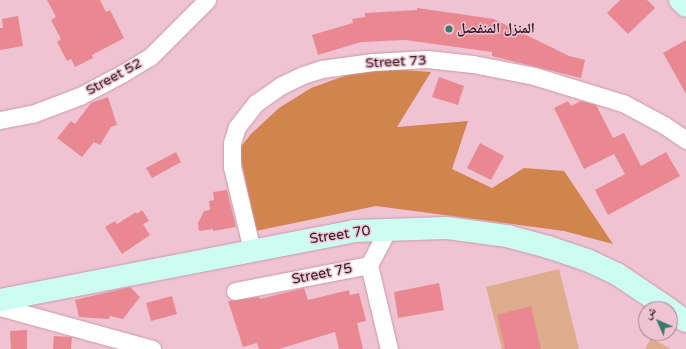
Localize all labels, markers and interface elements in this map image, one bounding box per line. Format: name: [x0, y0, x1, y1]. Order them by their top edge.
place label: المنزل المنفصل: [457, 21, 535, 37]
marker: المنزل المنفصل: [444, 24, 454, 34]
street label: Street 73: [365, 52, 427, 72]
street label: Street 52: [83, 55, 145, 99]
street label: Street 70: [309, 222, 371, 248]
street label: Street 75: [290, 260, 354, 288]
north arrow: [638, 301, 678, 341]
text: ش: [641, 304, 659, 322]

